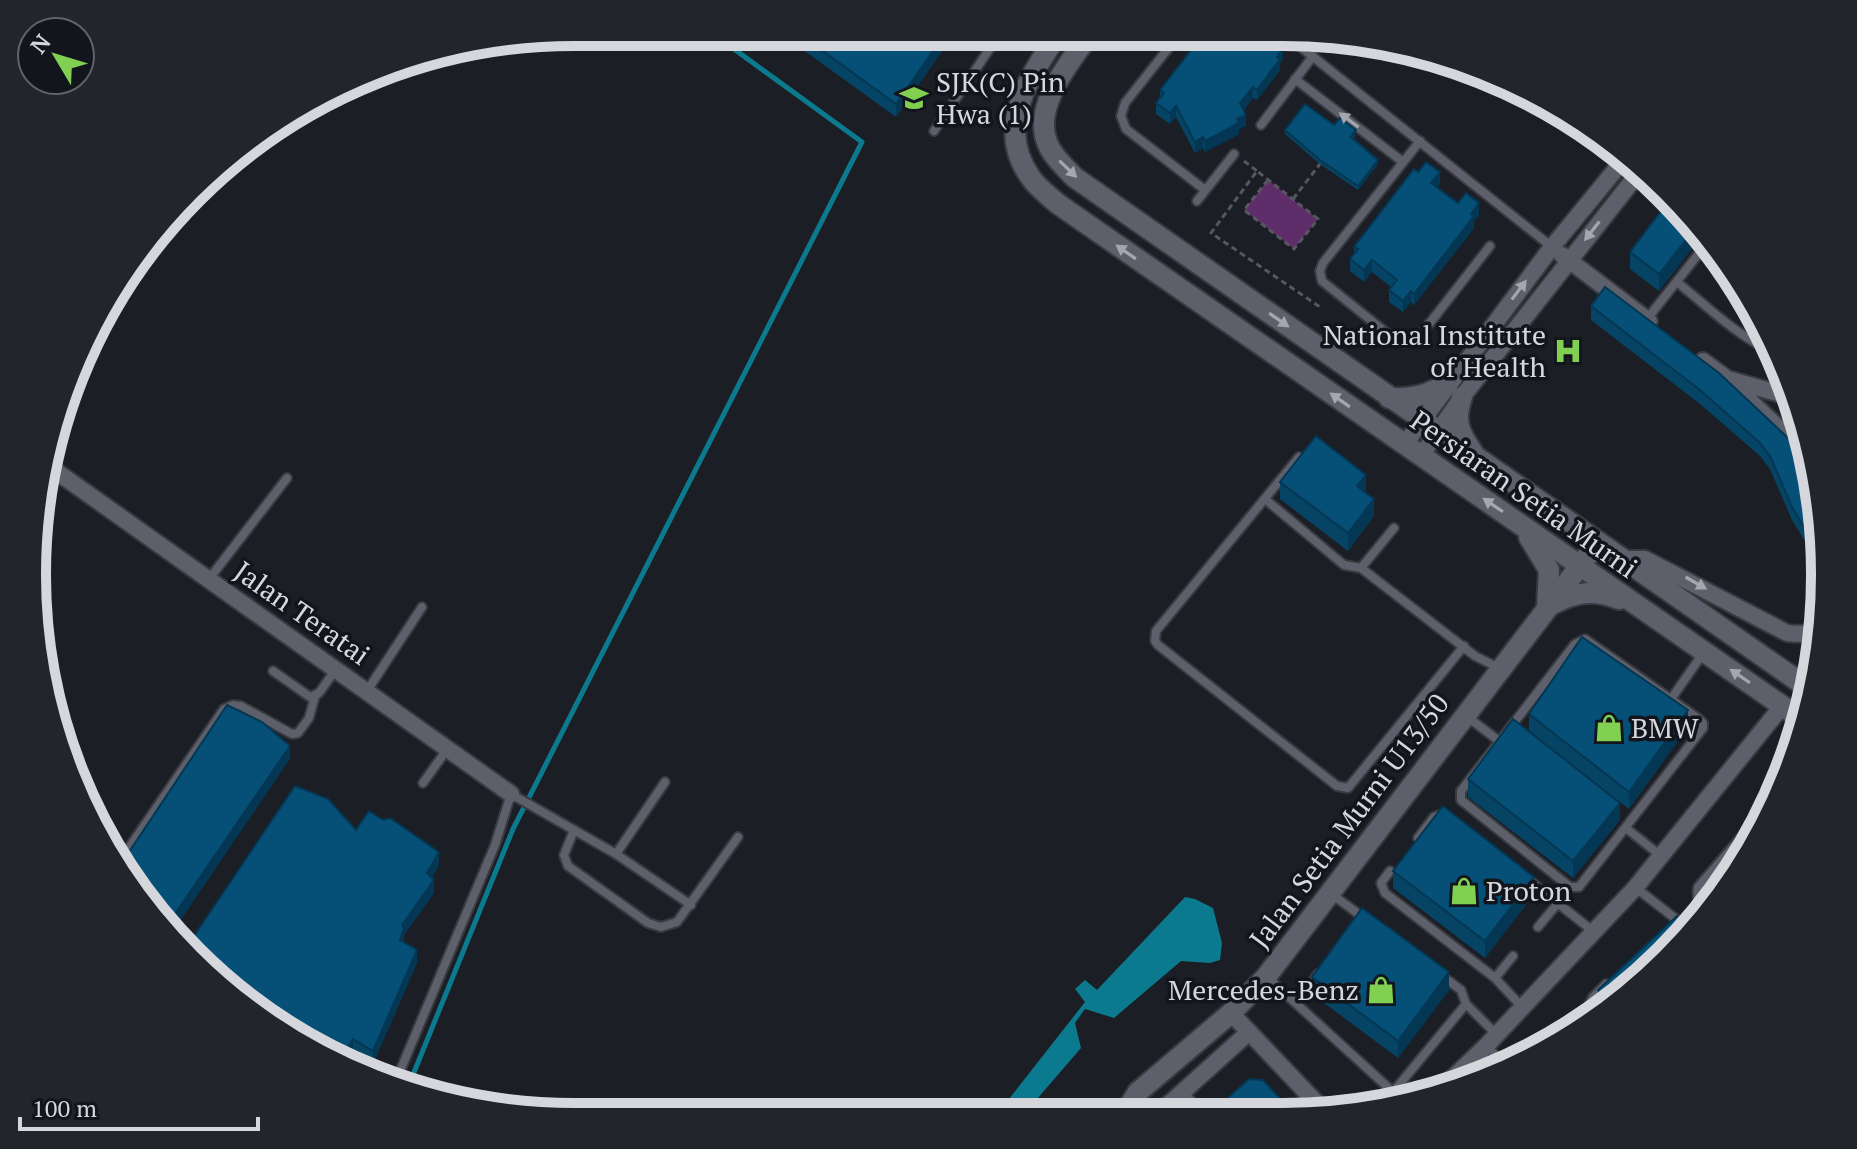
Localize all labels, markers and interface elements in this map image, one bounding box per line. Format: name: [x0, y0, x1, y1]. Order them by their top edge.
north arrow: [16, 16, 96, 96]
text: N: [23, 28, 57, 59]
place label: SJK(C) Pin Hwa (1): [936, 63, 1065, 132]
school or university icon: SJK(C) Pin Hwa (1): [899, 83, 929, 113]
one-way arrow: [1339, 113, 1359, 129]
one-way arrow: [1058, 159, 1077, 178]
one-way arrow: [1584, 221, 1600, 241]
one-way arrow: [1116, 245, 1137, 260]
one-way arrow: [1510, 280, 1526, 300]
one-way arrow: [1268, 312, 1290, 328]
place label: National Institute of Health: [1323, 316, 1546, 385]
hospital icon: National Institute of Health: [1553, 336, 1583, 366]
one-way arrow: [1329, 393, 1350, 408]
street label: Persiaran Setia Murni: [1404, 401, 1645, 586]
one-way arrow: [1482, 498, 1503, 513]
street label: Jalan Teratai: [227, 552, 377, 673]
one-way arrow: [1684, 577, 1707, 590]
one-way arrow: [1730, 669, 1751, 684]
street label: Jalan Setia Murni U13/50: [1241, 686, 1457, 955]
place label: BMW: [1631, 709, 1699, 746]
shop icon: BMW: [1594, 713, 1624, 743]
place label: Proton: [1486, 872, 1571, 909]
shop icon: Proton: [1449, 876, 1479, 906]
place label: Mercedes-Benz: [1168, 971, 1359, 1008]
shop icon: Mercedes-Benz: [1366, 975, 1396, 1005]
scale bar: [20, 1081, 258, 1131]
text: 100 m: [32, 1092, 97, 1124]

